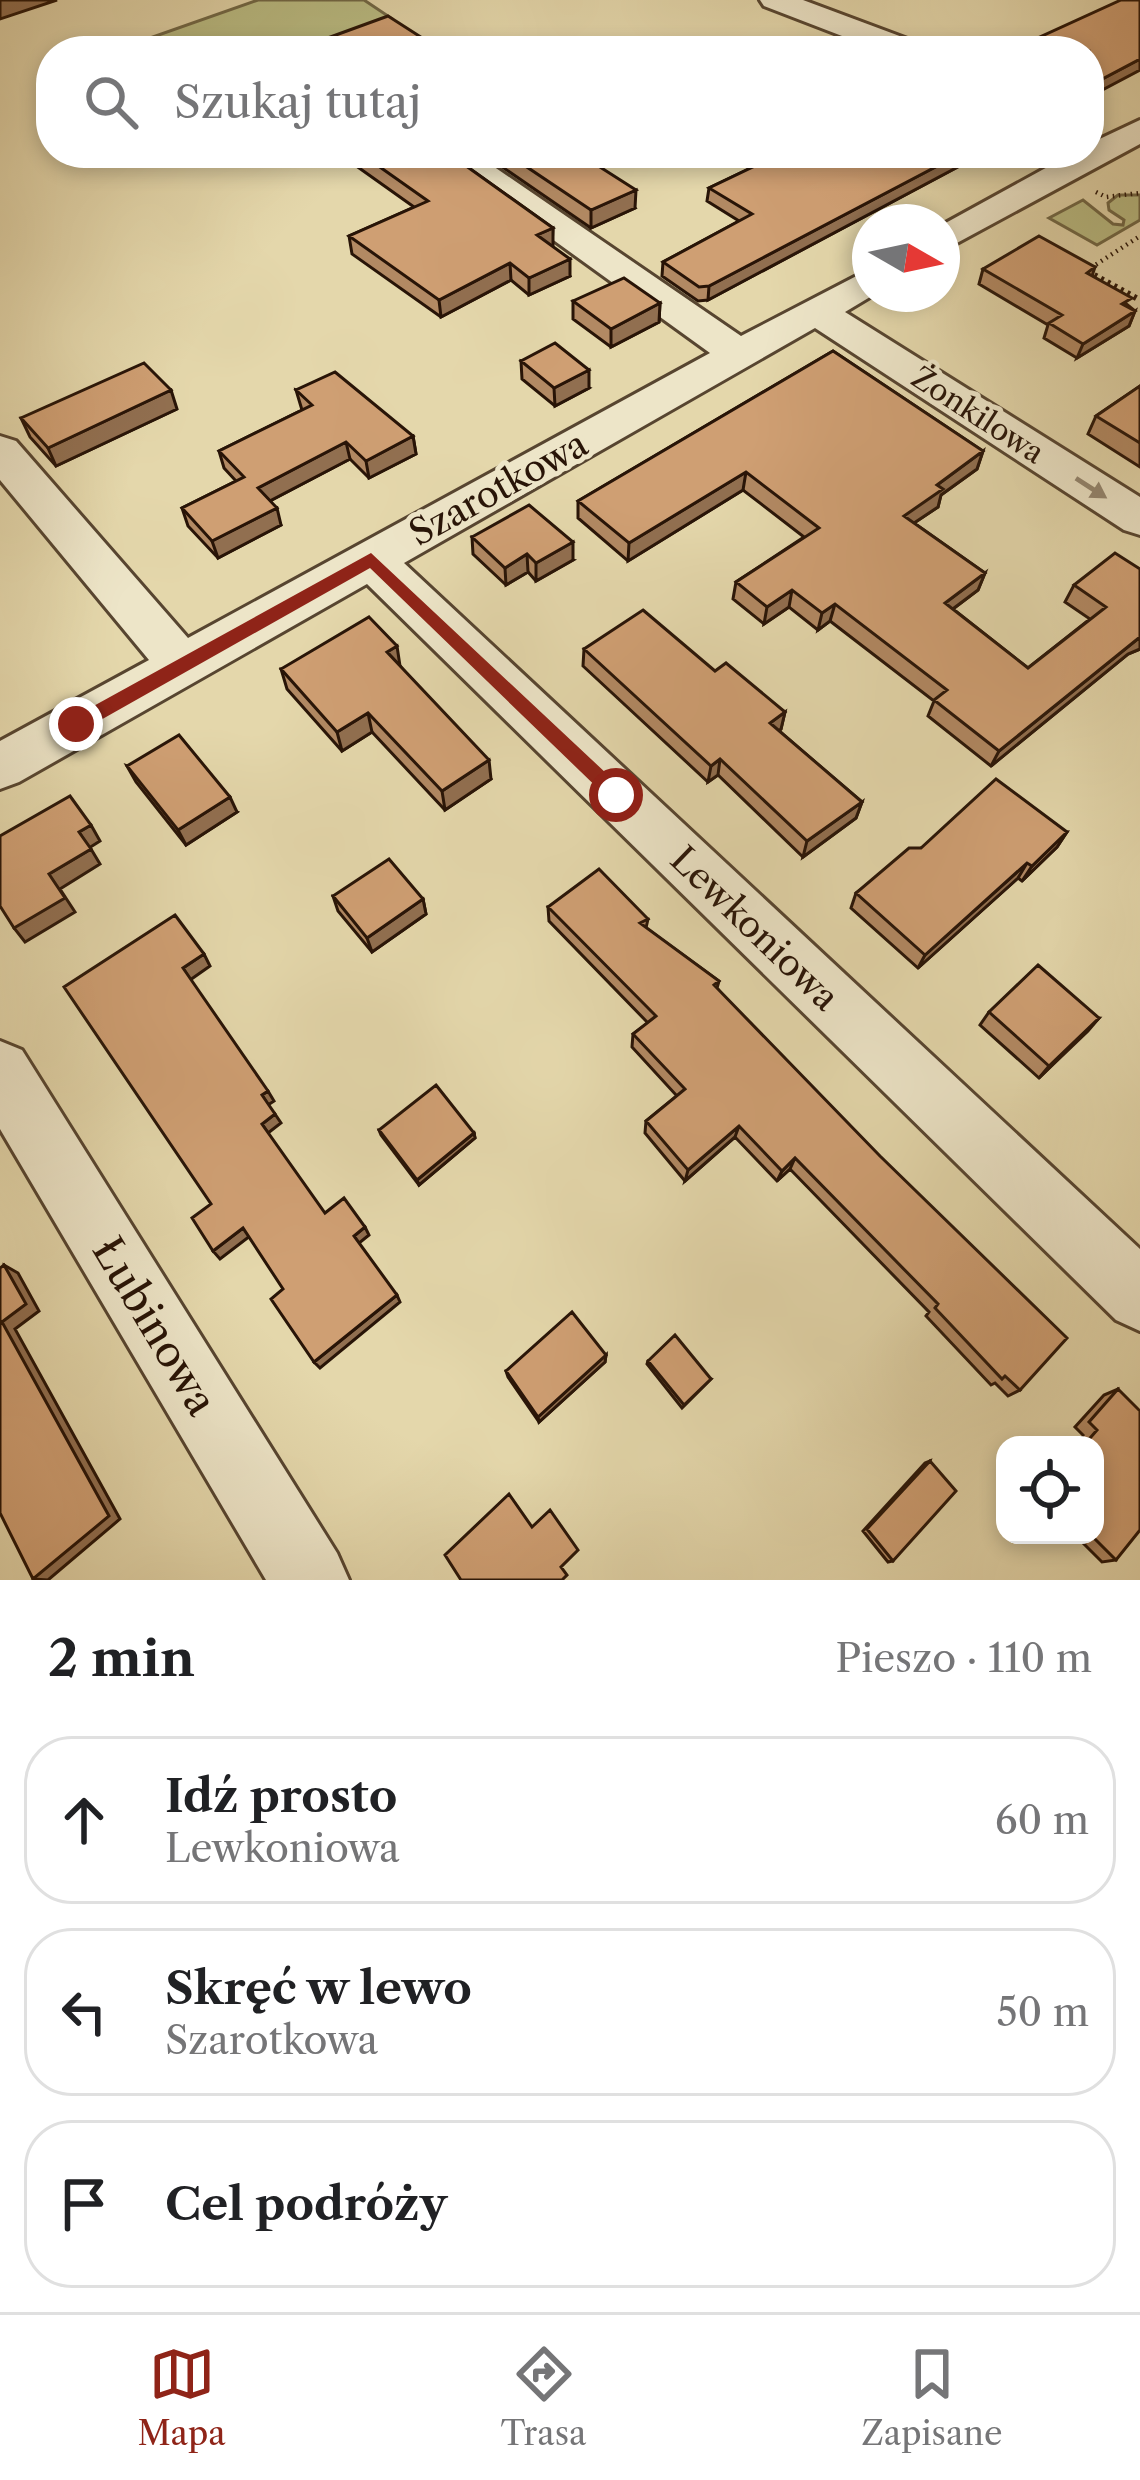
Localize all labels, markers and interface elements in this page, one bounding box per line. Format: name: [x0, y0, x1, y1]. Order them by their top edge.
search box: [36, 36, 1104, 168]
icon: search: [78, 69, 144, 135]
text: Szukaj tutaj: [174, 74, 421, 130]
north arrow: [852, 204, 960, 312]
street label: Żonkilowa: [905, 359, 1051, 472]
street label: Szarotkowa: [401, 421, 595, 555]
one-way arrow: [1075, 476, 1108, 498]
route end: [49, 697, 103, 751]
route start: [589, 768, 643, 822]
street label: Lewkoniowa: [662, 837, 848, 1019]
street label: Łubinowa: [82, 1228, 229, 1425]
map controls: [996, 1436, 1104, 1544]
button: locate: [996, 1436, 1104, 1544]
text: 2 min: [48, 1627, 195, 1689]
text: Pieszo · 110 m: [836, 1634, 1092, 1682]
text: Idź prosto: [165, 1768, 397, 1824]
icon: ahead: [51, 1787, 117, 1853]
text: 60 m: [995, 1796, 1089, 1844]
text: Lewkoniowa: [165, 1824, 400, 1872]
text: Skręć w lewo: [165, 1960, 472, 2016]
icon: left: [51, 1979, 117, 2045]
text: 50 m: [996, 1988, 1089, 2036]
text: Szarotkowa: [165, 2016, 378, 2064]
icon: arrive: [51, 2171, 117, 2237]
text: Cel podróży: [165, 2176, 447, 2232]
tab: Mapa: [138, 2341, 226, 2454]
tab: Trasa: [501, 2341, 586, 2454]
tab: Zapisane: [861, 2341, 1002, 2454]

